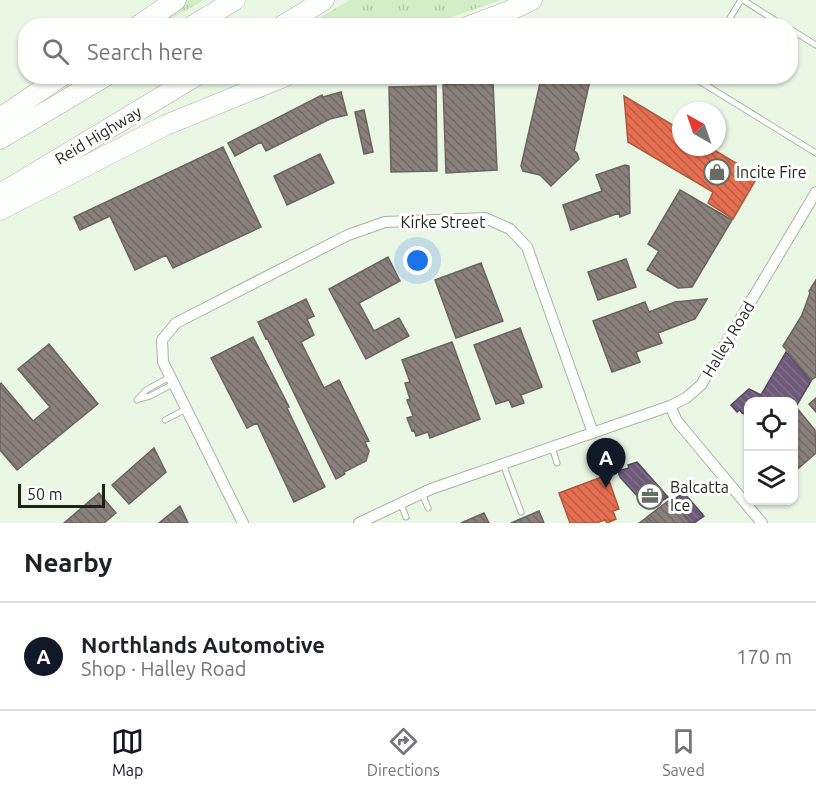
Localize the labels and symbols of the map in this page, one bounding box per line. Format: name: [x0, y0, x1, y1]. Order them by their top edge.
street label: Reid Highway: [52, 102, 145, 168]
north arrow: [672, 102, 726, 156]
shop icon: Incite Fire: [702, 157, 732, 187]
place label: Incite Fire: [736, 163, 807, 181]
street label: Kirke Street: [401, 213, 486, 231]
your location: [403, 246, 432, 275]
street label: Halley Road: [698, 298, 758, 380]
pin: A: [586, 438, 626, 488]
place label: Balcatta Ice: [670, 478, 729, 514]
scale bar: [18, 481, 105, 508]
office icon: Balcatta Ice: [635, 481, 665, 511]

